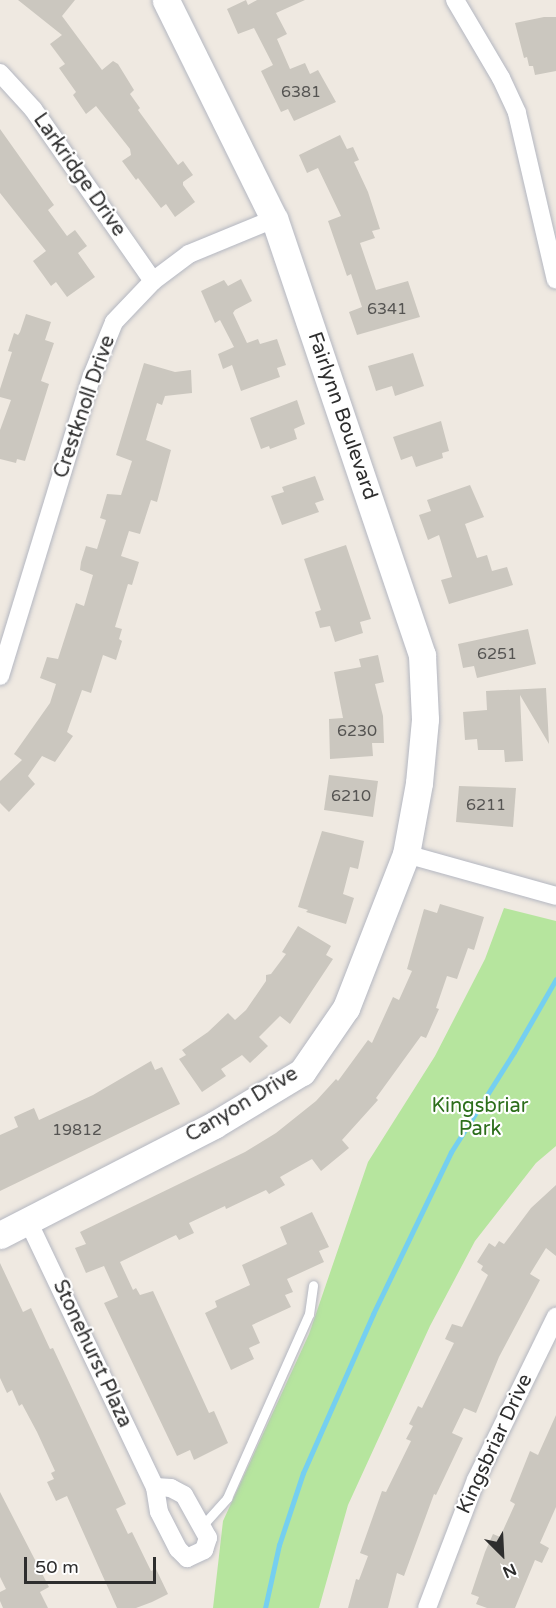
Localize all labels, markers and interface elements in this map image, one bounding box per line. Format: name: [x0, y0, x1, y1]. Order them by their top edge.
house number: 6381: [281, 82, 321, 102]
street label: Larkridge Drive: [28, 109, 130, 241]
house number: 6341: [367, 299, 407, 319]
street label: Fairlynn Boulevard: [302, 329, 382, 503]
street label: Crestknoll Drive: [49, 333, 121, 481]
house number: 6251: [477, 644, 517, 664]
house number: 6230: [337, 721, 377, 741]
house number: 6210: [331, 786, 371, 806]
house number: 6211: [466, 795, 506, 815]
street label: Canyon Drive: [182, 1062, 302, 1148]
park label: Kingsbriar Park: [432, 1095, 528, 1142]
house number: 19812: [52, 1120, 102, 1140]
street label: Stonehurst Plaza: [47, 1276, 137, 1432]
street label: Kingsbriar Drive: [452, 1370, 538, 1518]
north arrow: [472, 1524, 532, 1584]
scale bar: [27, 1545, 159, 1583]
text: 50 m: [35, 1556, 79, 1578]
text: N: [499, 1559, 519, 1582]

